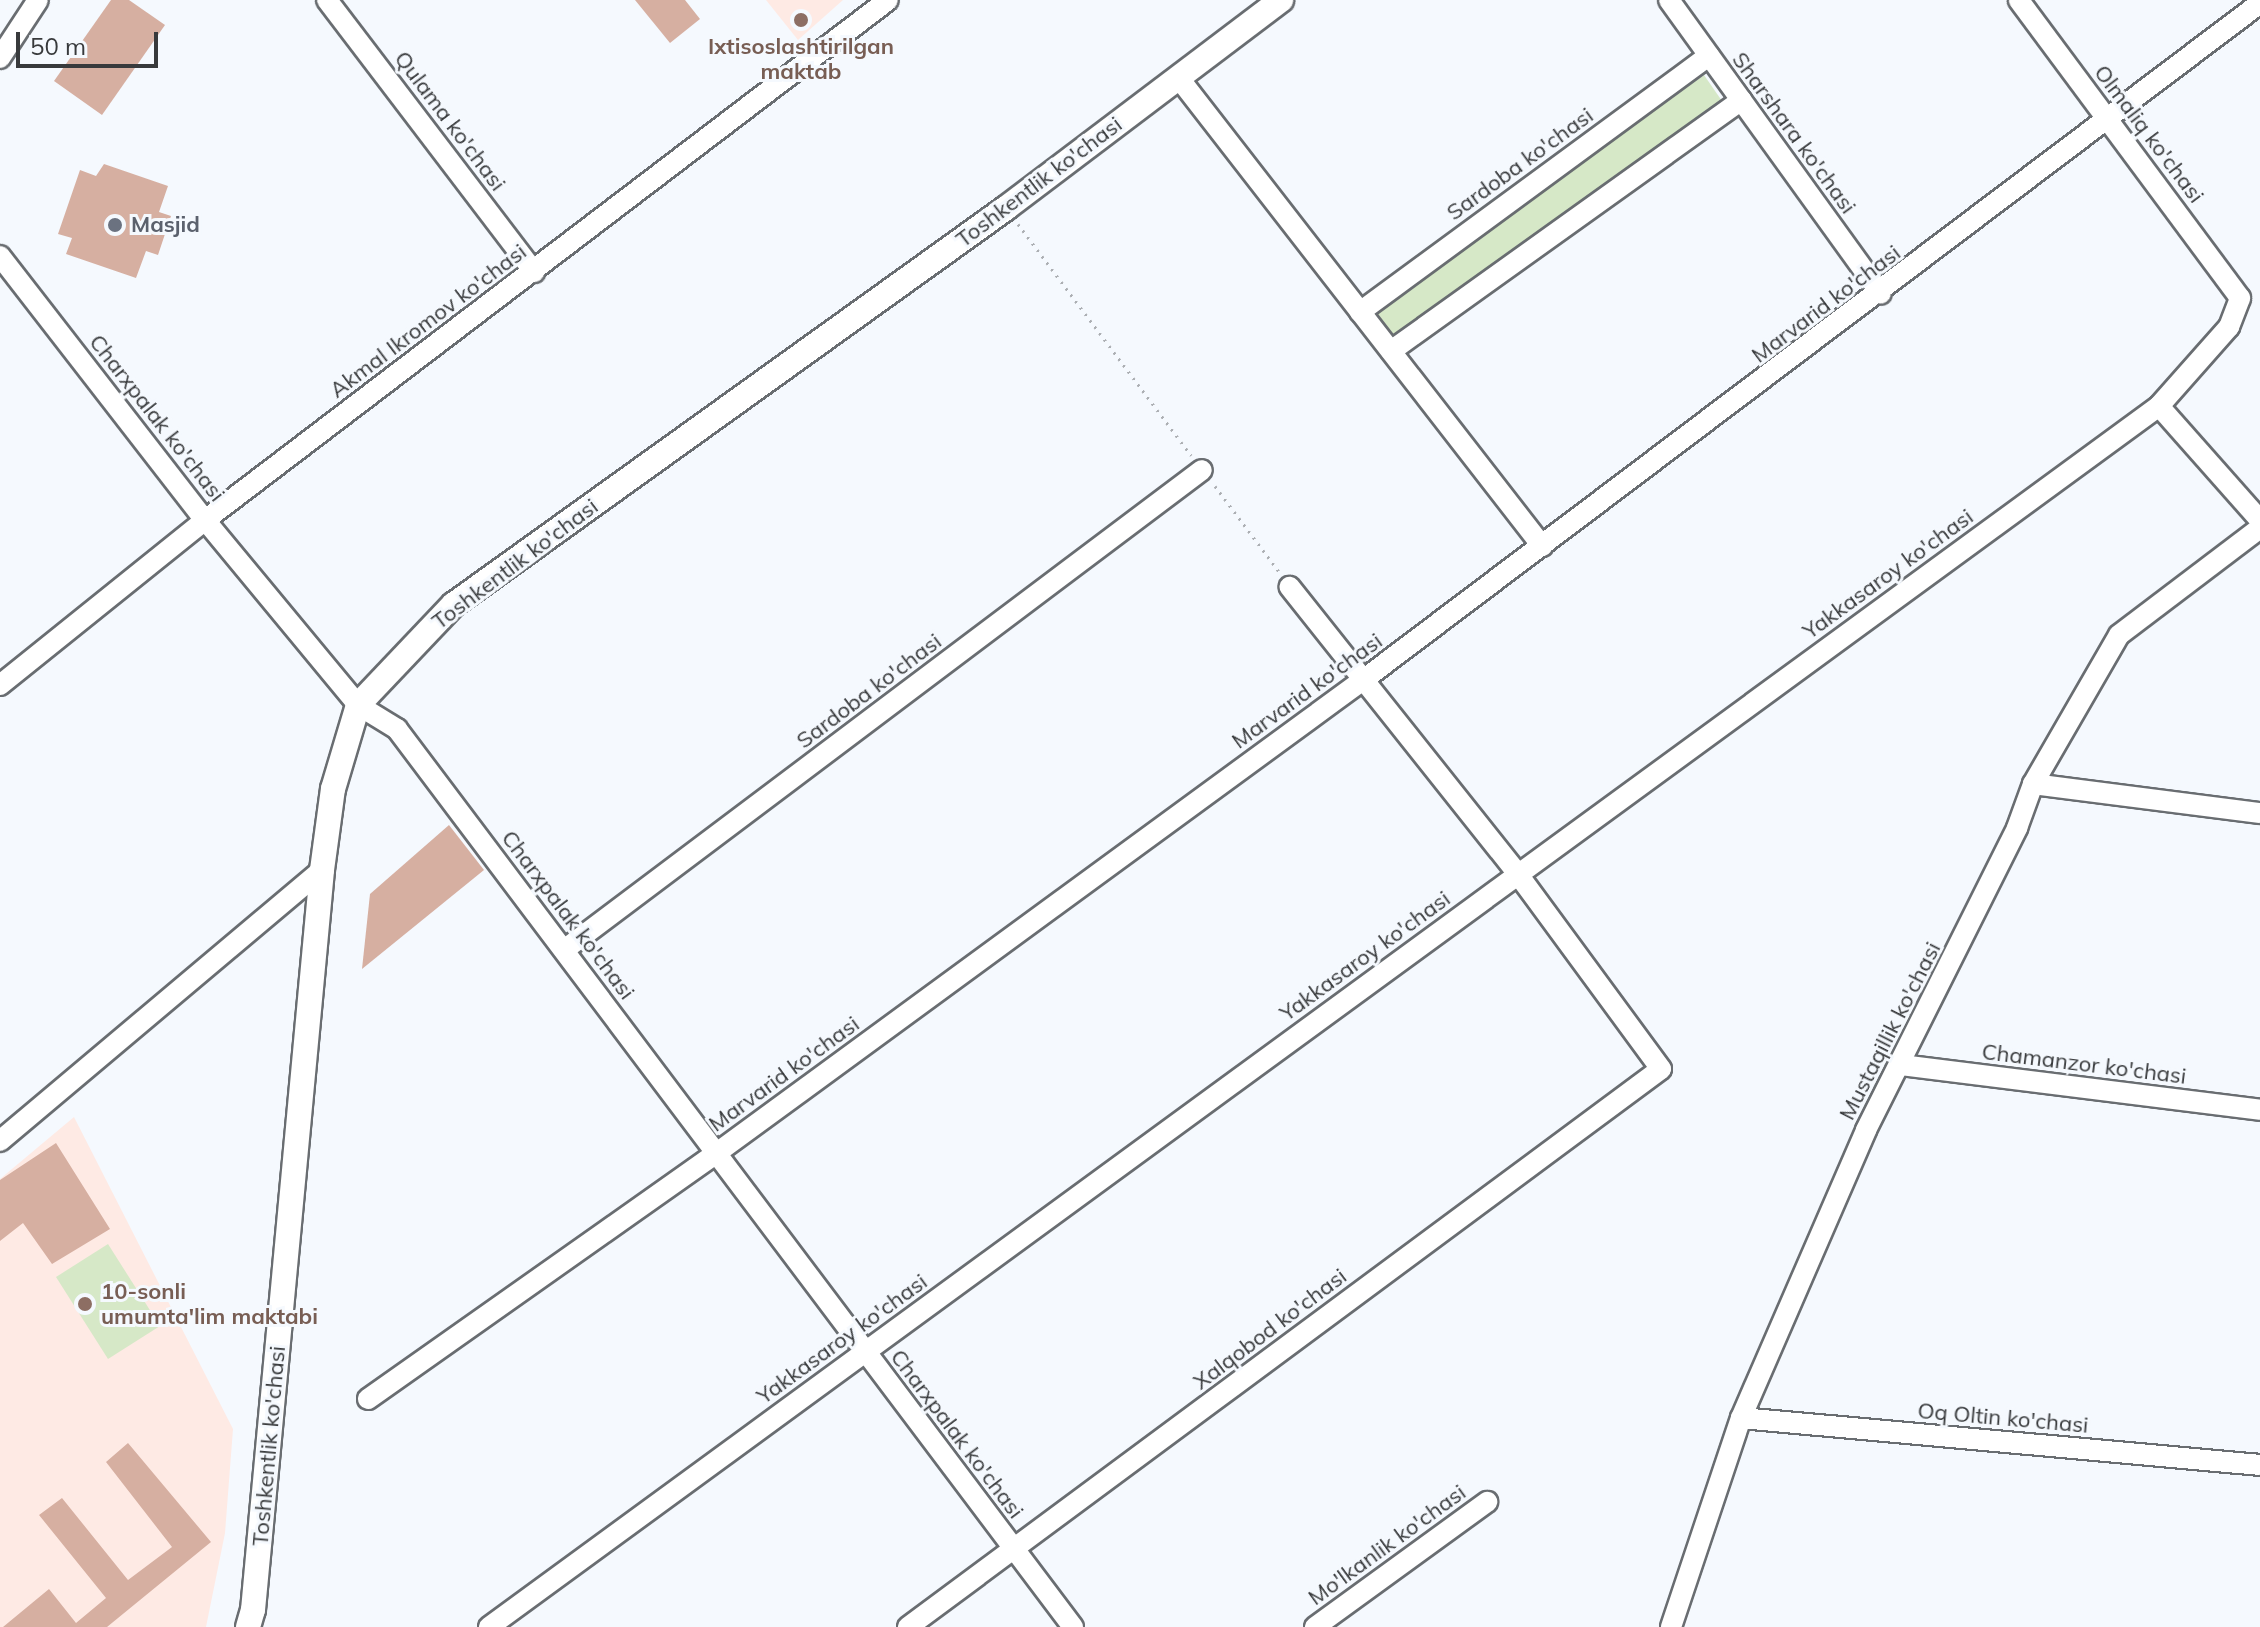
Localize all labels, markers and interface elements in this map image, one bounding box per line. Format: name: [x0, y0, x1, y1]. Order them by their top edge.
marker: Ixtisoslashtirilgan maktab: [792, 11, 810, 29]
scale bar: [20, 16, 162, 66]
text: 50 m: [30, 31, 86, 61]
place label: Ixtisoslashtirilgan maktab: [708, 33, 894, 84]
street label: Qulama ko'chasi: [389, 46, 511, 196]
street label: Sharshara ko'chasi: [1727, 47, 1861, 219]
street label: Olmaliq ko'chasi: [2089, 60, 2209, 208]
street label: Sardoba ko'chasi: [1442, 102, 1598, 226]
street label: Toshkentlik ko'chasi: [951, 111, 1127, 253]
place label: Masjid: [131, 212, 200, 238]
marker: Masjid: [106, 216, 124, 234]
street label: Akmal Ikromov ko'chasi: [325, 238, 531, 404]
street label: Marvarid ko'chasi: [1747, 240, 1905, 368]
street label: Charxpalak ko'chasi: [84, 329, 230, 507]
street label: Toshkentlik ko'chasi: [427, 493, 603, 635]
street label: Yakkasaroy ko'chasi: [1798, 503, 1978, 645]
street label: Sardoba ko'chasi: [791, 628, 947, 754]
street label: Marvarid ko'chasi: [1227, 628, 1387, 754]
street label: Charxpalak ko'chasi: [496, 825, 640, 1005]
street label: Yakkasaroy ko'chasi: [1275, 885, 1455, 1027]
street label: Mustaqillik ko'chasi: [1834, 938, 1946, 1124]
street label: Marvarid ko'chasi: [704, 1011, 864, 1137]
street label: Chamanzor ko'chasi: [1980, 1038, 2188, 1090]
street label: Xalqobod ko'chasi: [1188, 1263, 1352, 1395]
street label: Yakkasaroy ko'chasi: [752, 1268, 932, 1410]
place label: 10-sonli umumta'lim maktabi: [101, 1278, 318, 1330]
marker: 10-sonli umumta'lim maktabi: [76, 1295, 94, 1313]
street label: Charxpalak ko'chasi: [885, 1344, 1029, 1524]
street label: Toshkentlik ko'chasi: [247, 1345, 291, 1547]
street label: Oq Oltin ko'chasi: [1917, 1397, 2089, 1439]
street label: Mo'lkanlik ko'chasi: [1303, 1479, 1471, 1611]

